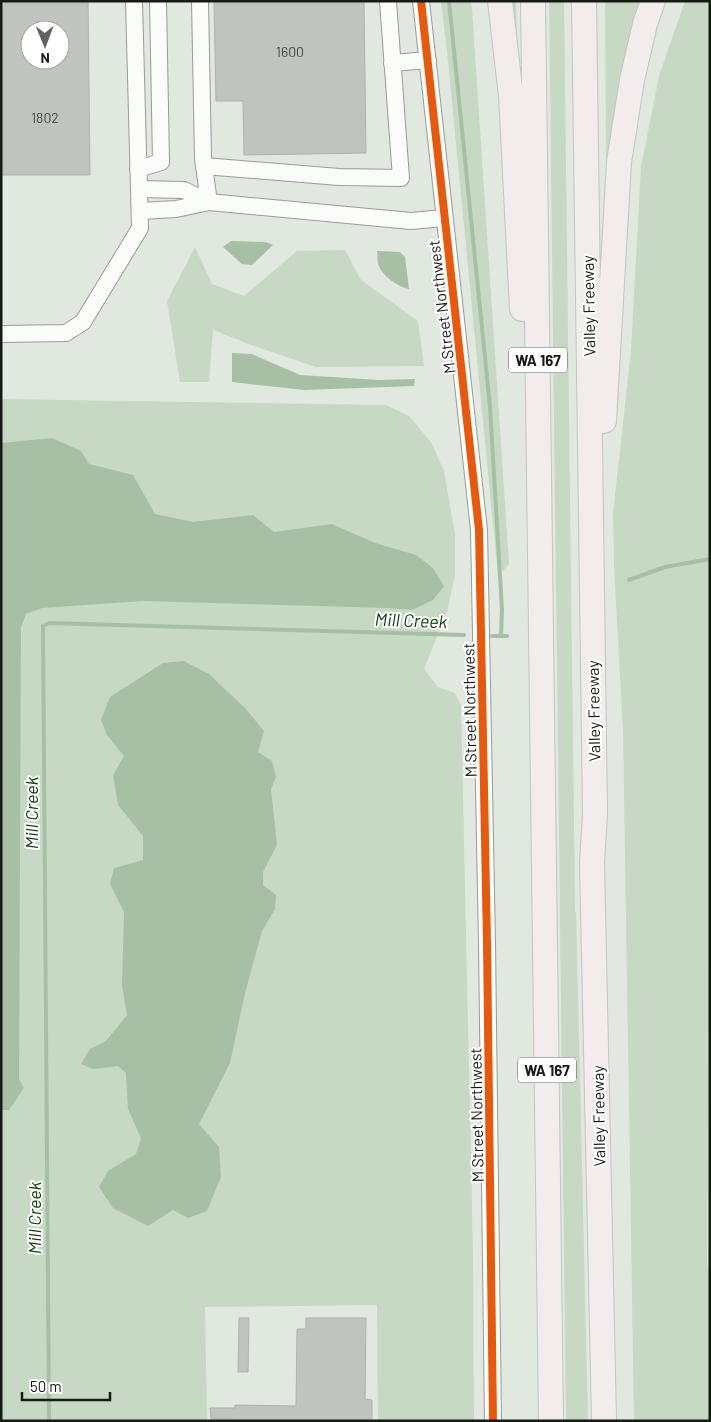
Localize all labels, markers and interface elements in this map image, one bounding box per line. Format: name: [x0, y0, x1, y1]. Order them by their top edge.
north arrow: [20, 20, 70, 70]
house number: 1600: [276, 43, 304, 60]
text: N: [40, 50, 50, 67]
house number: 1802: [31, 109, 59, 126]
street label: M Street Northwest: [423, 239, 459, 375]
street label: Valley Freeway: [578, 255, 598, 357]
road number: WA 167: [509, 348, 567, 372]
water label: Mill Creek: [374, 608, 448, 632]
street label: M Street Northwest: [458, 643, 480, 777]
street label: Valley Freeway: [583, 660, 603, 762]
water label: Mill Creek: [20, 776, 42, 849]
street label: M Street Northwest: [465, 1048, 487, 1182]
road number: WA 167: [518, 1058, 576, 1082]
street label: Valley Freeway: [588, 1065, 608, 1167]
water label: Mill Creek: [23, 1181, 45, 1254]
scale bar: [22, 1370, 110, 1402]
text: 50 m: [30, 1377, 62, 1395]

